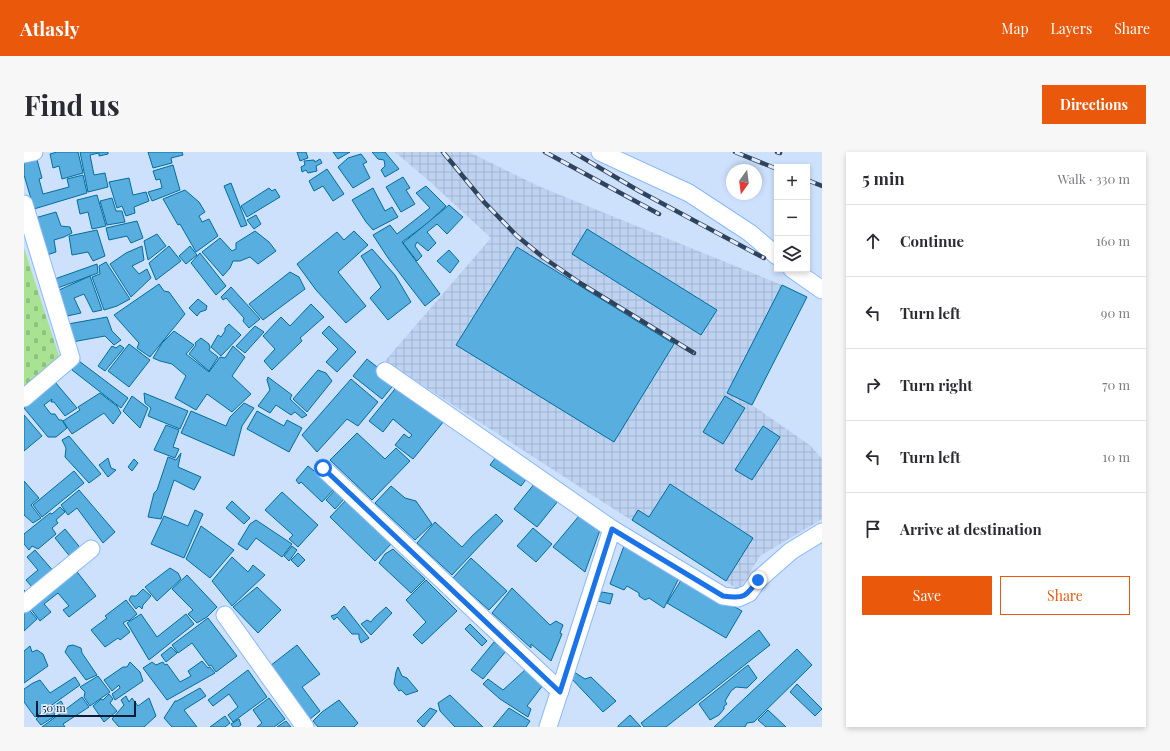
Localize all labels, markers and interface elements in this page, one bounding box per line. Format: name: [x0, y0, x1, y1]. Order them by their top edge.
text: Atlasly: [20, 15, 80, 41]
text: Map: [1001, 19, 1029, 38]
text: Layers: [1051, 19, 1092, 38]
text: Share: [1114, 19, 1150, 38]
button: Directions: [1042, 85, 1146, 124]
text: Find us: [24, 86, 120, 123]
north arrow: [726, 164, 762, 200]
map controls: [774, 164, 810, 272]
button: +: [774, 164, 810, 200]
text: 5 min: [862, 167, 905, 189]
text: Walk · 330 m: [1057, 170, 1130, 187]
button: −: [774, 200, 810, 236]
icon: ahead: [862, 230, 884, 252]
text: Continue: [900, 231, 964, 251]
text: 160 m: [1096, 232, 1130, 249]
button: layers: [774, 236, 810, 272]
icon: left: [862, 302, 884, 324]
text: Turn left: [900, 303, 961, 323]
text: 90 m: [1101, 304, 1130, 321]
icon: right: [862, 374, 884, 396]
text: Turn right: [900, 375, 973, 395]
text: 70 m: [1102, 376, 1130, 393]
icon: left: [862, 446, 884, 468]
text: Turn left: [900, 447, 961, 467]
text: 10 m: [1103, 448, 1130, 465]
route start: [314, 459, 332, 477]
icon: arrive: [862, 518, 884, 540]
text: Arrive at destination: [900, 519, 1042, 539]
route end: [749, 571, 767, 589]
button: Save: [862, 576, 992, 615]
button: Share: [1000, 576, 1130, 615]
scale bar: [36, 699, 136, 718]
text: 50 m: [42, 700, 66, 715]

